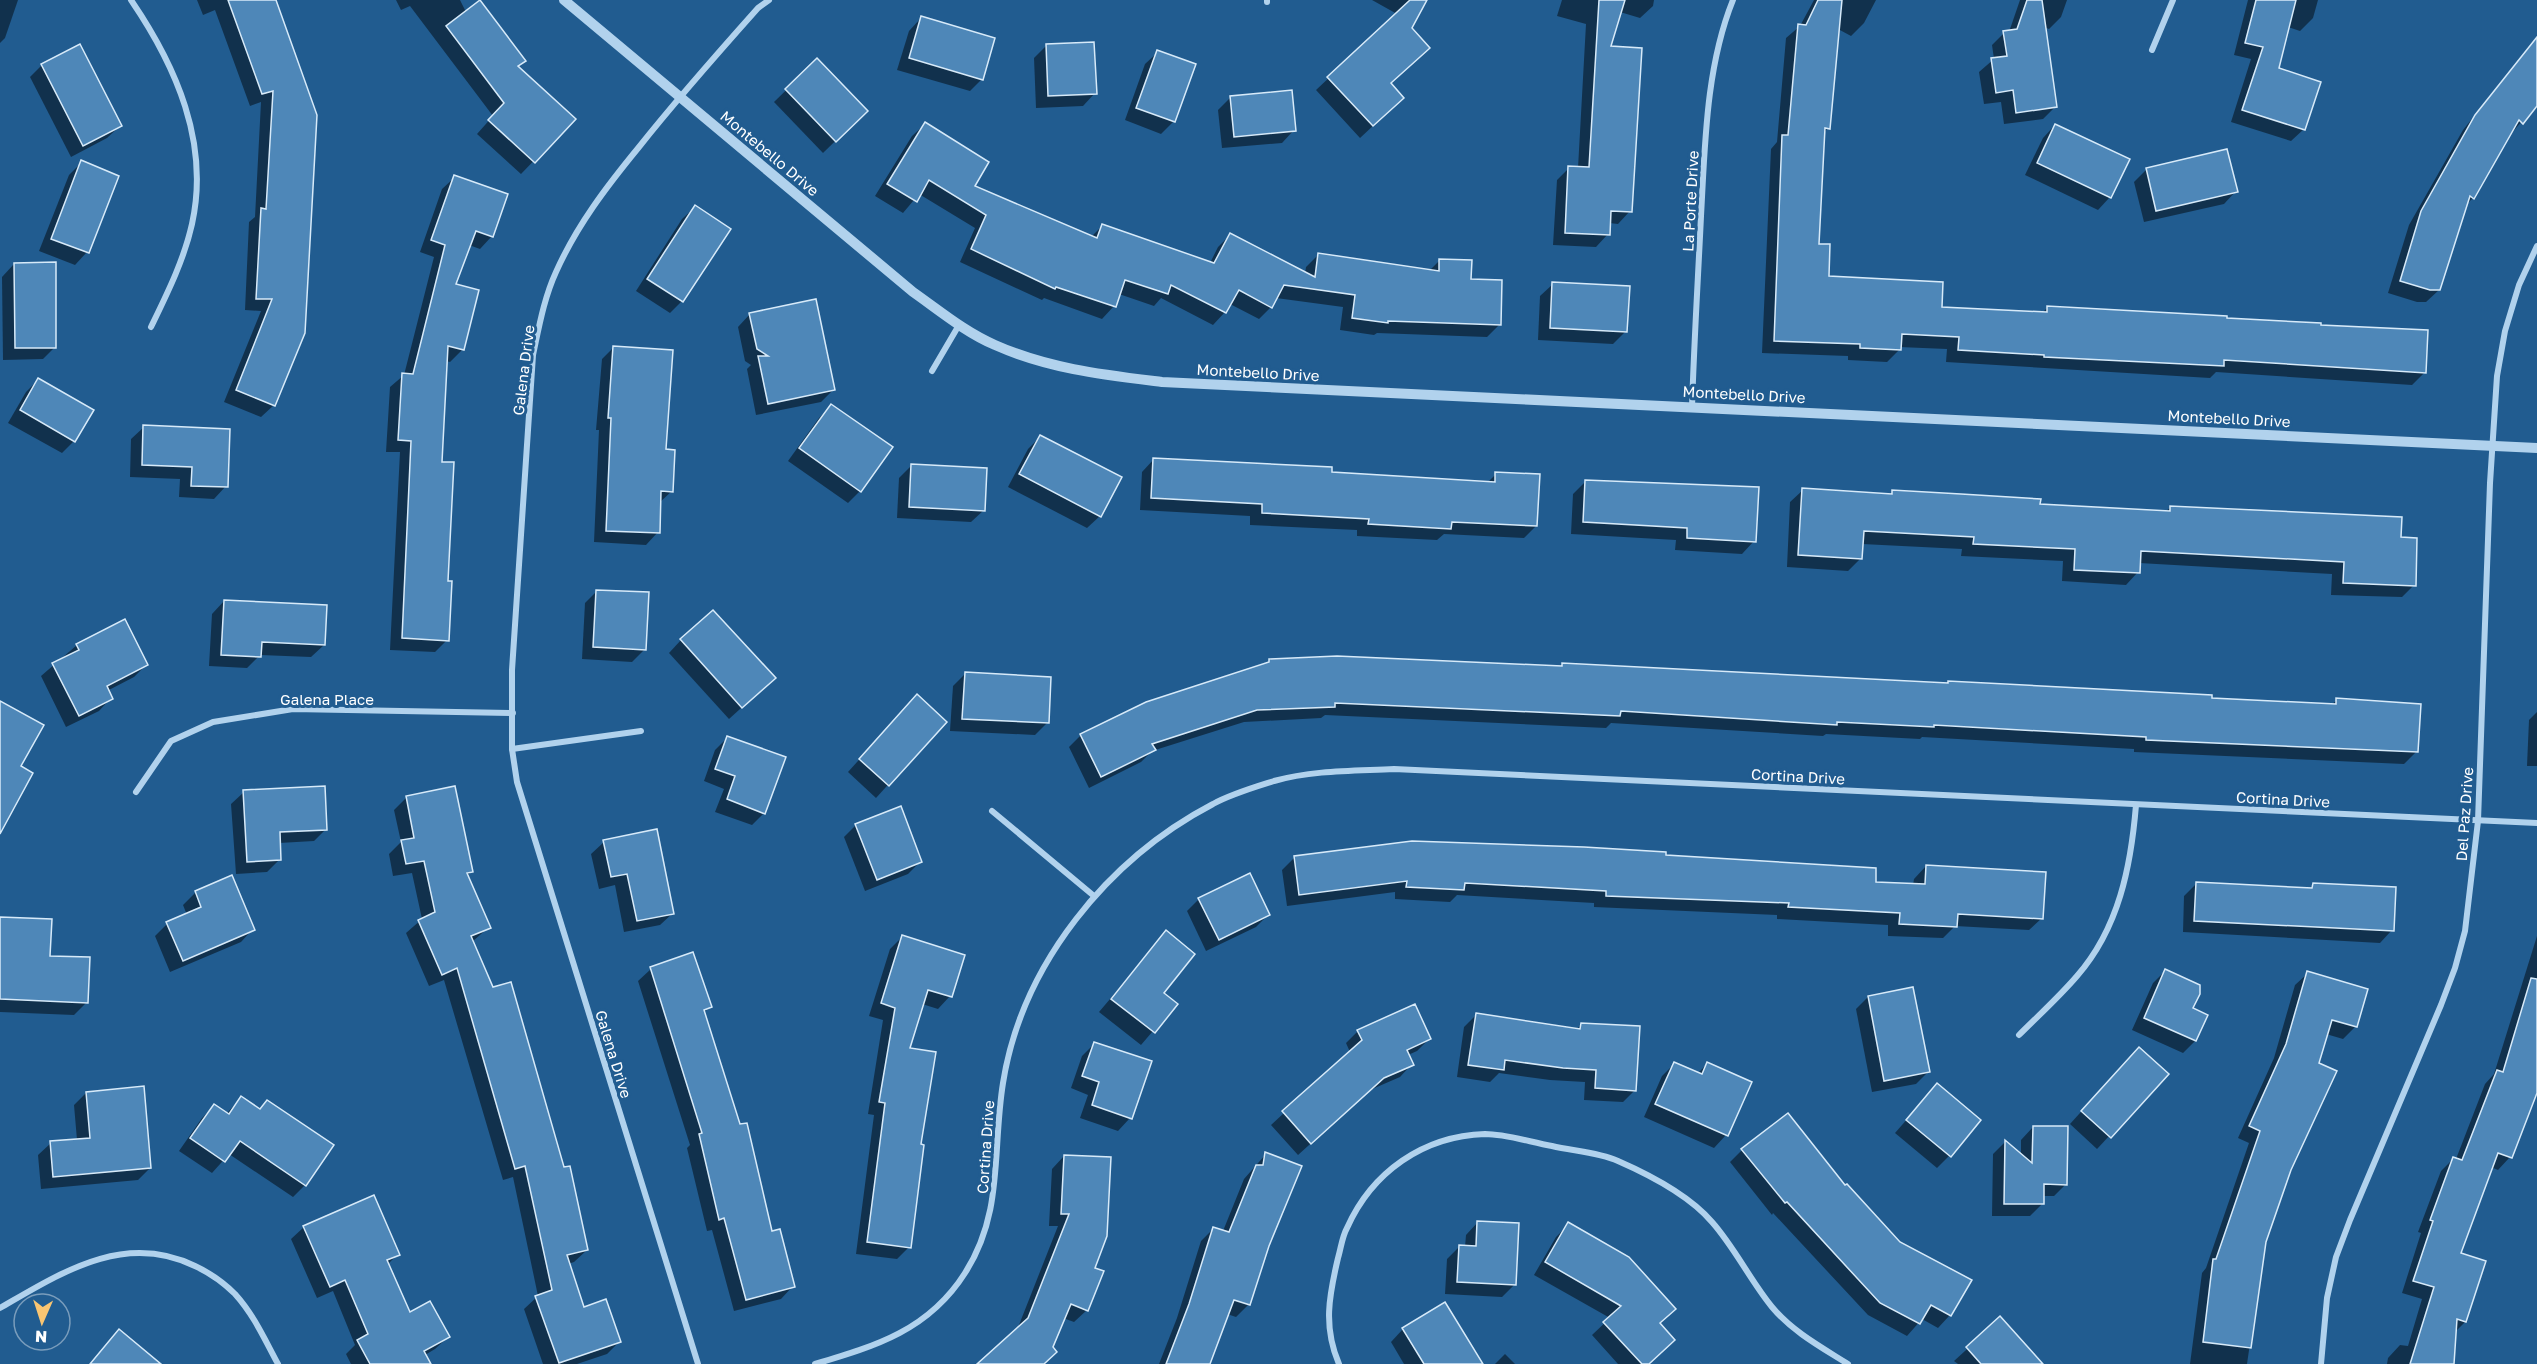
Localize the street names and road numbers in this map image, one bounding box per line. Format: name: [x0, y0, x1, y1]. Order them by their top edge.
street label: Montebello Drive: [717, 107, 823, 200]
street label: La Porte Drive: [1678, 150, 1702, 252]
street label: Galena Drive: [509, 323, 538, 416]
street label: Montebello Drive: [1196, 360, 1320, 384]
street label: Montebello Drive: [1682, 382, 1806, 406]
street label: Montebello Drive: [2167, 406, 2291, 430]
street label: Galena Place: [280, 690, 374, 708]
street label: Cortina Drive: [1751, 765, 1846, 787]
street label: Del Paz Drive: [2452, 766, 2476, 862]
street label: Cortina Drive: [2236, 788, 2331, 810]
street label: Galena Drive: [592, 1008, 636, 1100]
street label: Cortina Drive: [973, 1099, 997, 1195]

